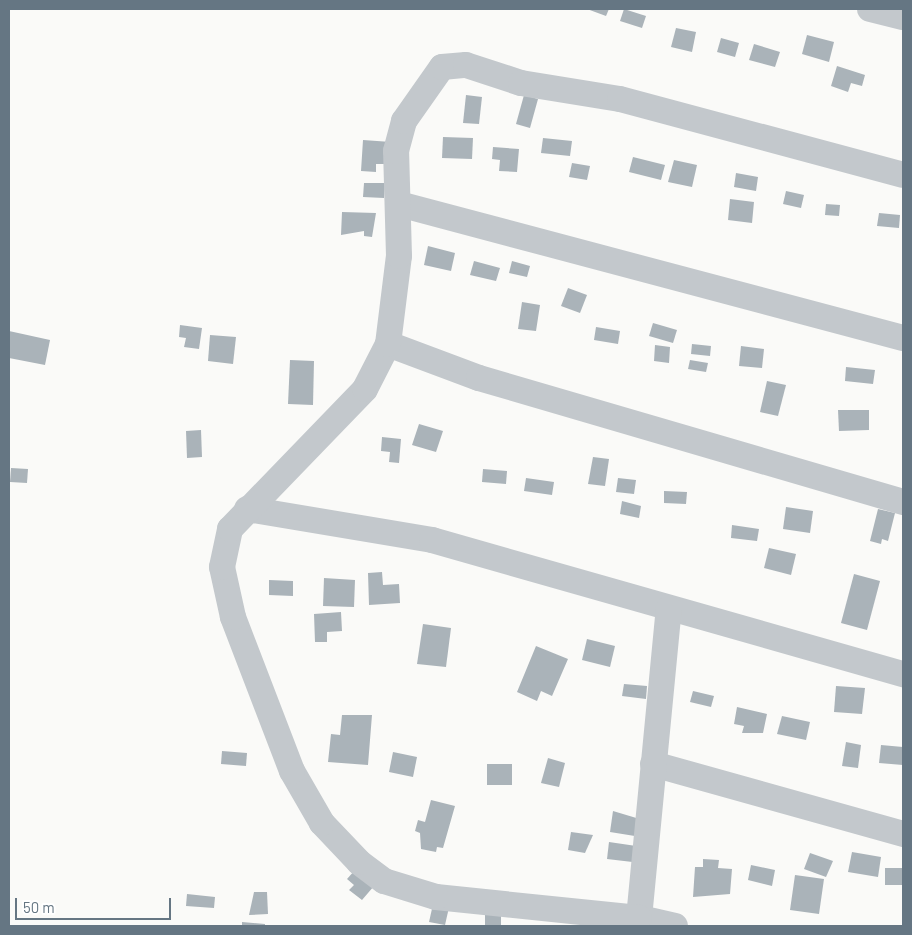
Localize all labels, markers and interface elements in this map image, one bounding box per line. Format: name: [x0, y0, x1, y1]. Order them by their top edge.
scale bar: [18, 888, 174, 920]
text: 50 m: [23, 898, 55, 916]

